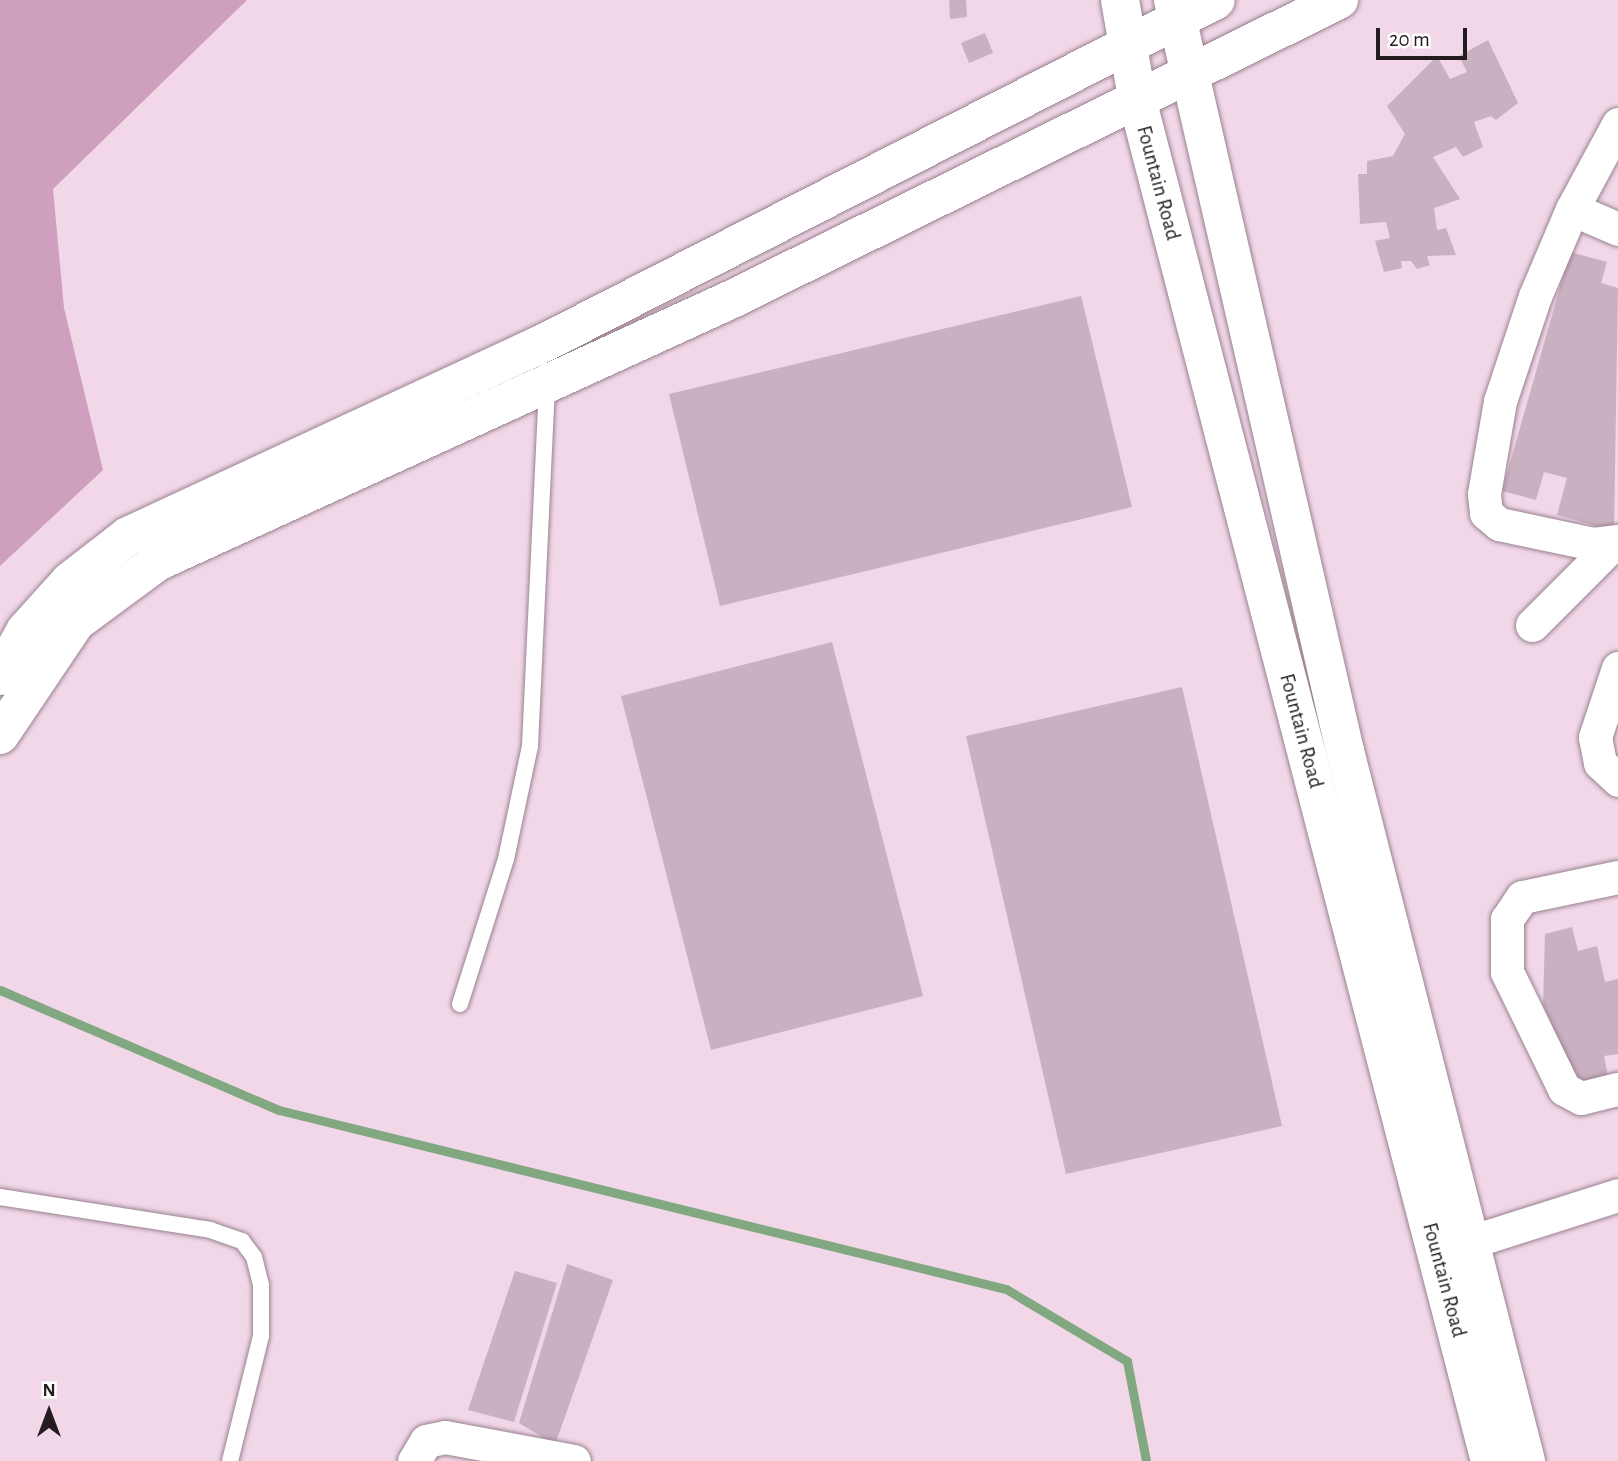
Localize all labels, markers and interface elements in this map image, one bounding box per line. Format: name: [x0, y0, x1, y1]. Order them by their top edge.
scale bar: [1380, 14, 1471, 58]
text: 20 m: [1389, 29, 1430, 50]
street label: Fountain Road: [1131, 123, 1185, 243]
street label: Fountain Road: [1274, 671, 1328, 791]
street label: Fountain Road: [1417, 1220, 1471, 1340]
north arrow: [14, 1377, 84, 1447]
text: N: [42, 1381, 56, 1400]

